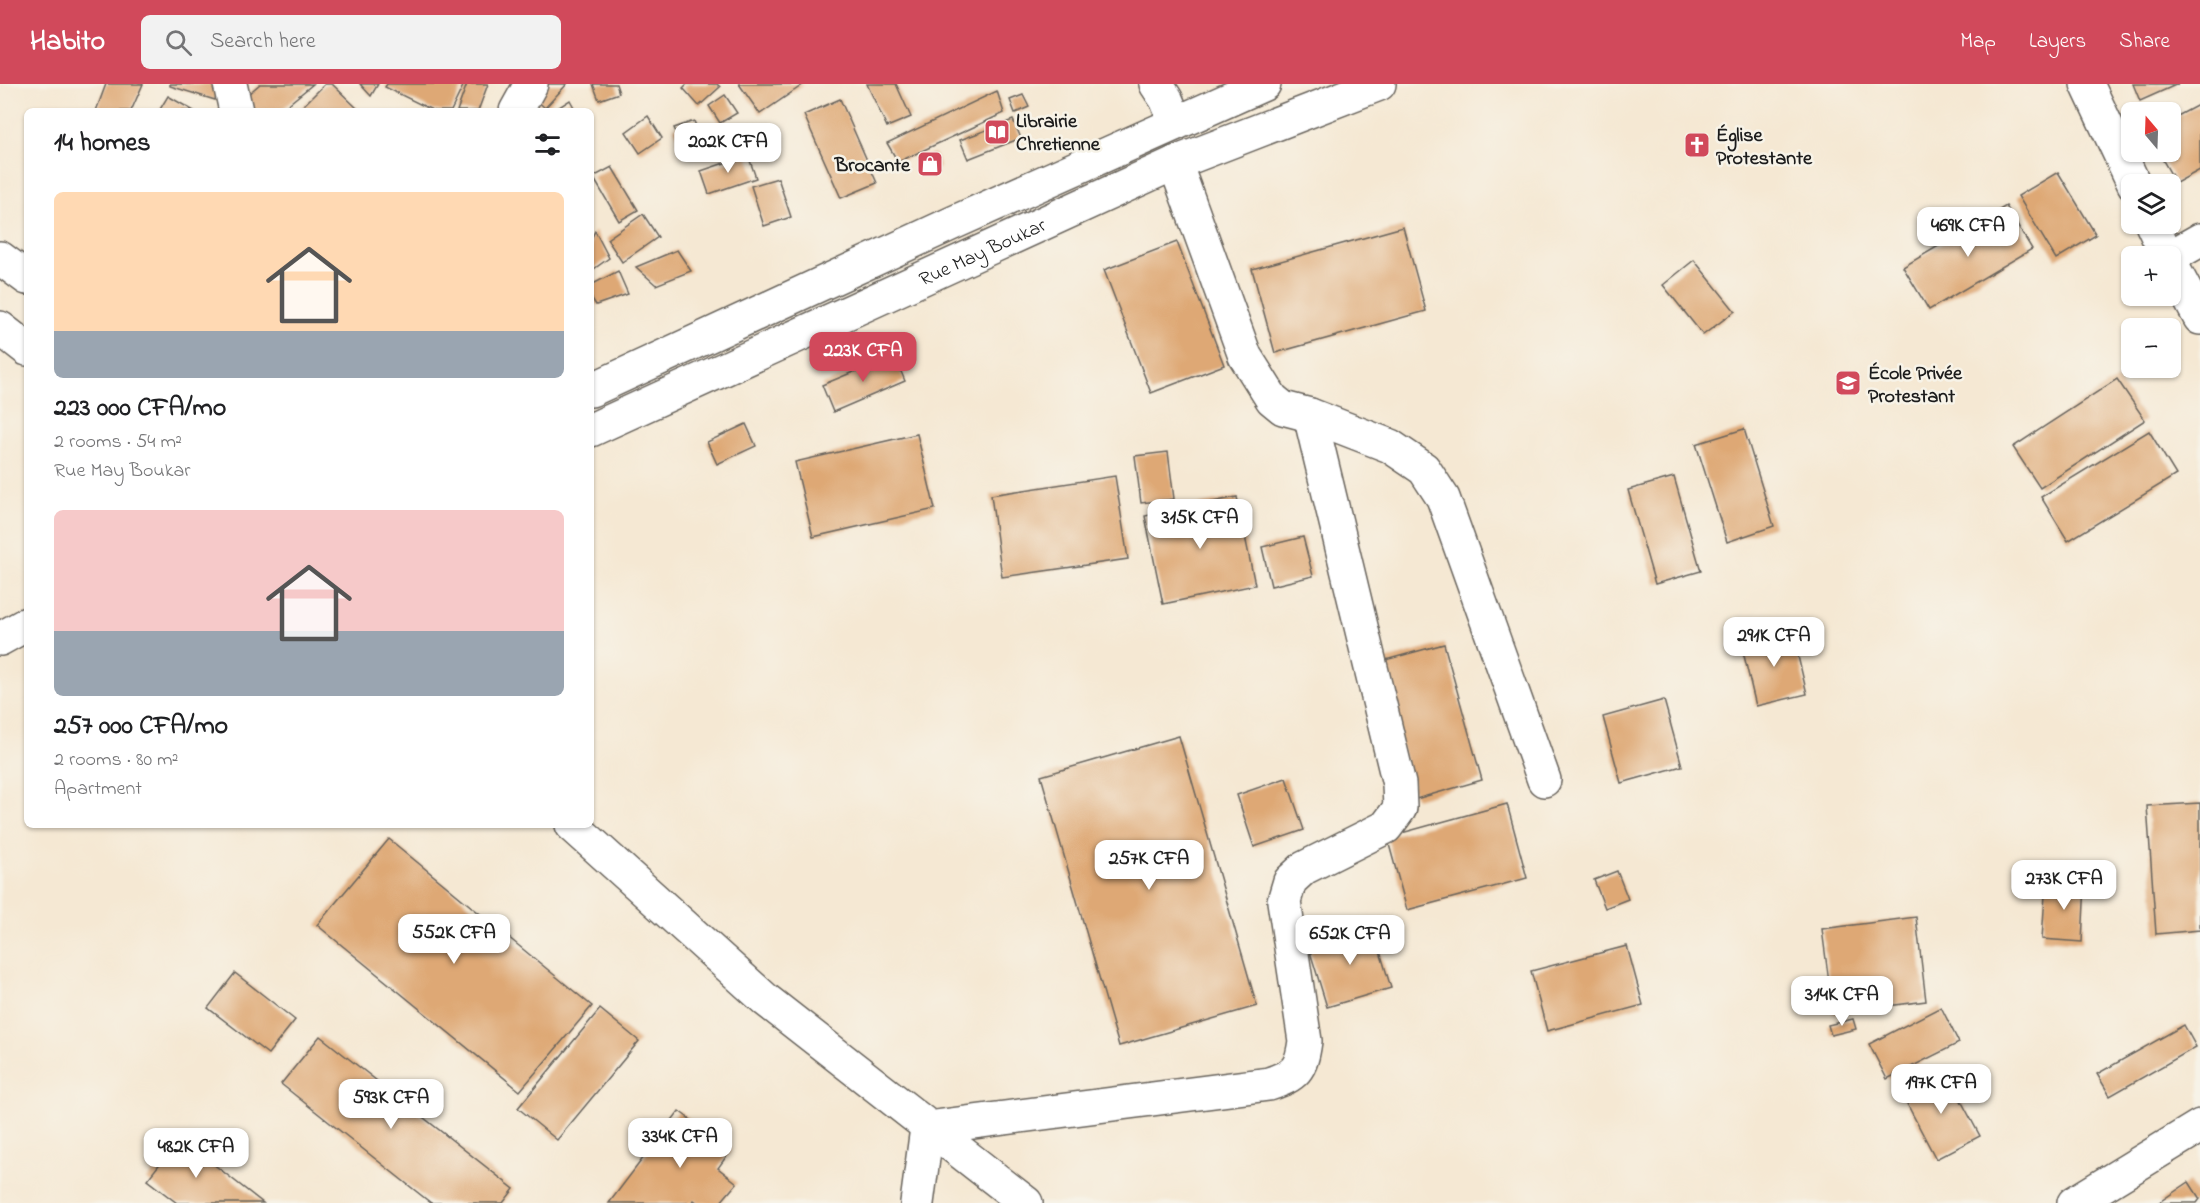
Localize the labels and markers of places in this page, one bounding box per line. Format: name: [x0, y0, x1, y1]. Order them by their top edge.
place label: Librairie Chretienne: [1016, 108, 1101, 160]
library icon: Librairie Chretienne: [982, 117, 1012, 147]
place label: Église Protestante: [1716, 122, 1813, 174]
pin: 202K CFA: [666, 123, 790, 174]
church icon: Église Protestante: [1682, 130, 1712, 160]
shop icon: Brocante: [915, 149, 945, 179]
place label: Brocante: [834, 152, 911, 181]
pin: 469K CFA: [1906, 207, 2030, 258]
pin: 223K CFA: [801, 332, 925, 383]
place label: École Privée Protestant: [1868, 360, 1963, 412]
school or university icon: École Privée Protestant: [1833, 368, 1863, 398]
pin: 315K CFA: [1138, 499, 1262, 550]
pin: 291K CFA: [1712, 617, 1836, 668]
pin: 257K CFA: [1087, 840, 1211, 891]
pin: 273K CFA: [2002, 860, 2126, 911]
pin: 552K CFA: [392, 914, 516, 965]
pin: 652K CFA: [1288, 915, 1412, 966]
pin: 314K CFA: [1780, 976, 1904, 1027]
pin: 197K CFA: [1879, 1064, 2003, 1115]
pin: 593K CFA: [329, 1079, 453, 1130]
pin: 334K CFA: [618, 1118, 742, 1169]
pin: 482K CFA: [134, 1128, 258, 1179]

